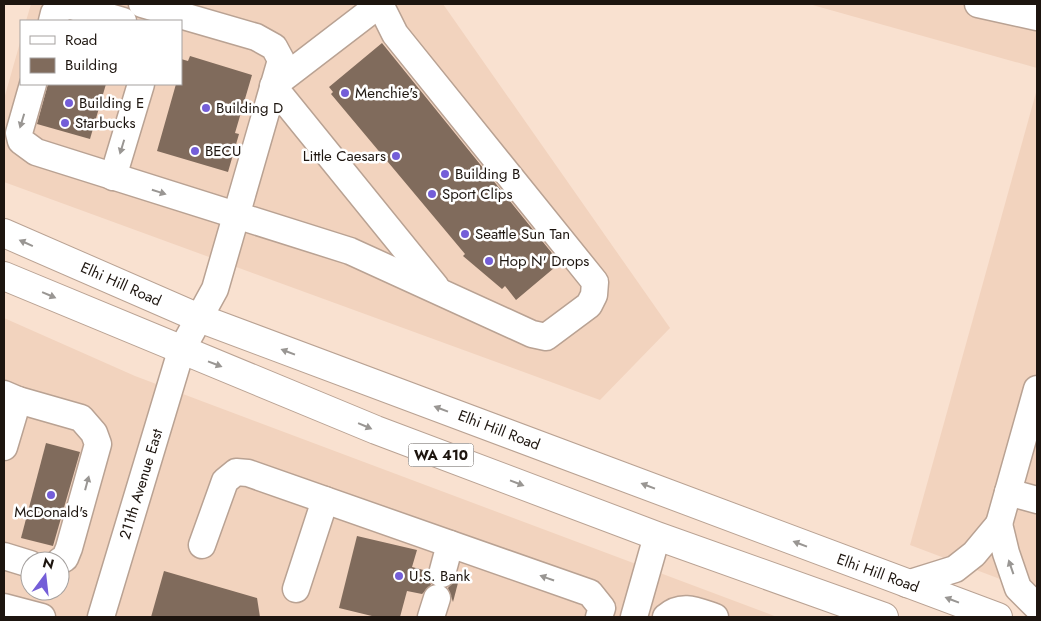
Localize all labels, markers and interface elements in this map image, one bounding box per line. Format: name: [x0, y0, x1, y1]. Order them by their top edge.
legend: [20, 20, 182, 85]
text: Road: [65, 29, 97, 51]
text: Building: [65, 54, 117, 76]
place label: Menchie's: [355, 82, 418, 104]
marker: Menchie's: [339, 87, 351, 99]
place label: Building E: [79, 92, 144, 114]
marker: Building E: [63, 97, 75, 109]
place label: Building D: [216, 97, 283, 119]
marker: Building D: [200, 102, 212, 114]
place label: Starbucks: [75, 112, 135, 134]
one-way arrow: [18, 114, 26, 129]
marker: Starbucks: [59, 117, 71, 129]
one-way arrow: [117, 140, 125, 155]
place label: BECU: [205, 140, 241, 162]
marker: BECU: [189, 145, 201, 157]
place label: Little Caesars: [303, 145, 386, 167]
marker: Little Caesars: [390, 150, 402, 162]
place label: Building B: [455, 163, 520, 185]
marker: Building B: [439, 168, 451, 180]
place label: Sport Clips: [442, 183, 512, 205]
one-way arrow: [152, 188, 167, 196]
marker: Sport Clips: [426, 188, 438, 200]
place label: Seattle Sun Tan: [475, 223, 570, 245]
marker: Seattle Sun Tan: [459, 228, 471, 240]
one-way arrow: [19, 238, 33, 246]
place label: Hop N' Drops: [499, 250, 589, 272]
marker: Hop N' Drops: [483, 255, 495, 267]
street label: Elhi Hill Road: [77, 256, 165, 312]
one-way arrow: [42, 292, 56, 300]
one-way arrow: [281, 348, 296, 355]
one-way arrow: [208, 360, 223, 368]
street label: Elhi Hill Road: [455, 404, 543, 456]
one-way arrow: [433, 405, 448, 412]
one-way arrow: [358, 422, 372, 430]
street label: 211th Avenue East: [114, 426, 168, 542]
road number: WA 410: [408, 444, 474, 466]
one-way arrow: [83, 476, 91, 491]
one-way arrow: [510, 479, 525, 487]
one-way arrow: [640, 482, 655, 489]
marker: McDonald's: [45, 489, 57, 501]
place label: McDonald's: [14, 501, 88, 523]
one-way arrow: [792, 539, 807, 547]
street label: Elhi Hill Road: [834, 548, 922, 598]
north arrow: [20, 551, 70, 601]
text: N: [40, 552, 56, 575]
one-way arrow: [1007, 559, 1015, 574]
place label: U.S. Bank: [409, 565, 471, 587]
marker: U.S. Bank: [393, 570, 405, 582]
one-way arrow: [540, 574, 555, 582]
one-way arrow: [944, 596, 959, 604]

